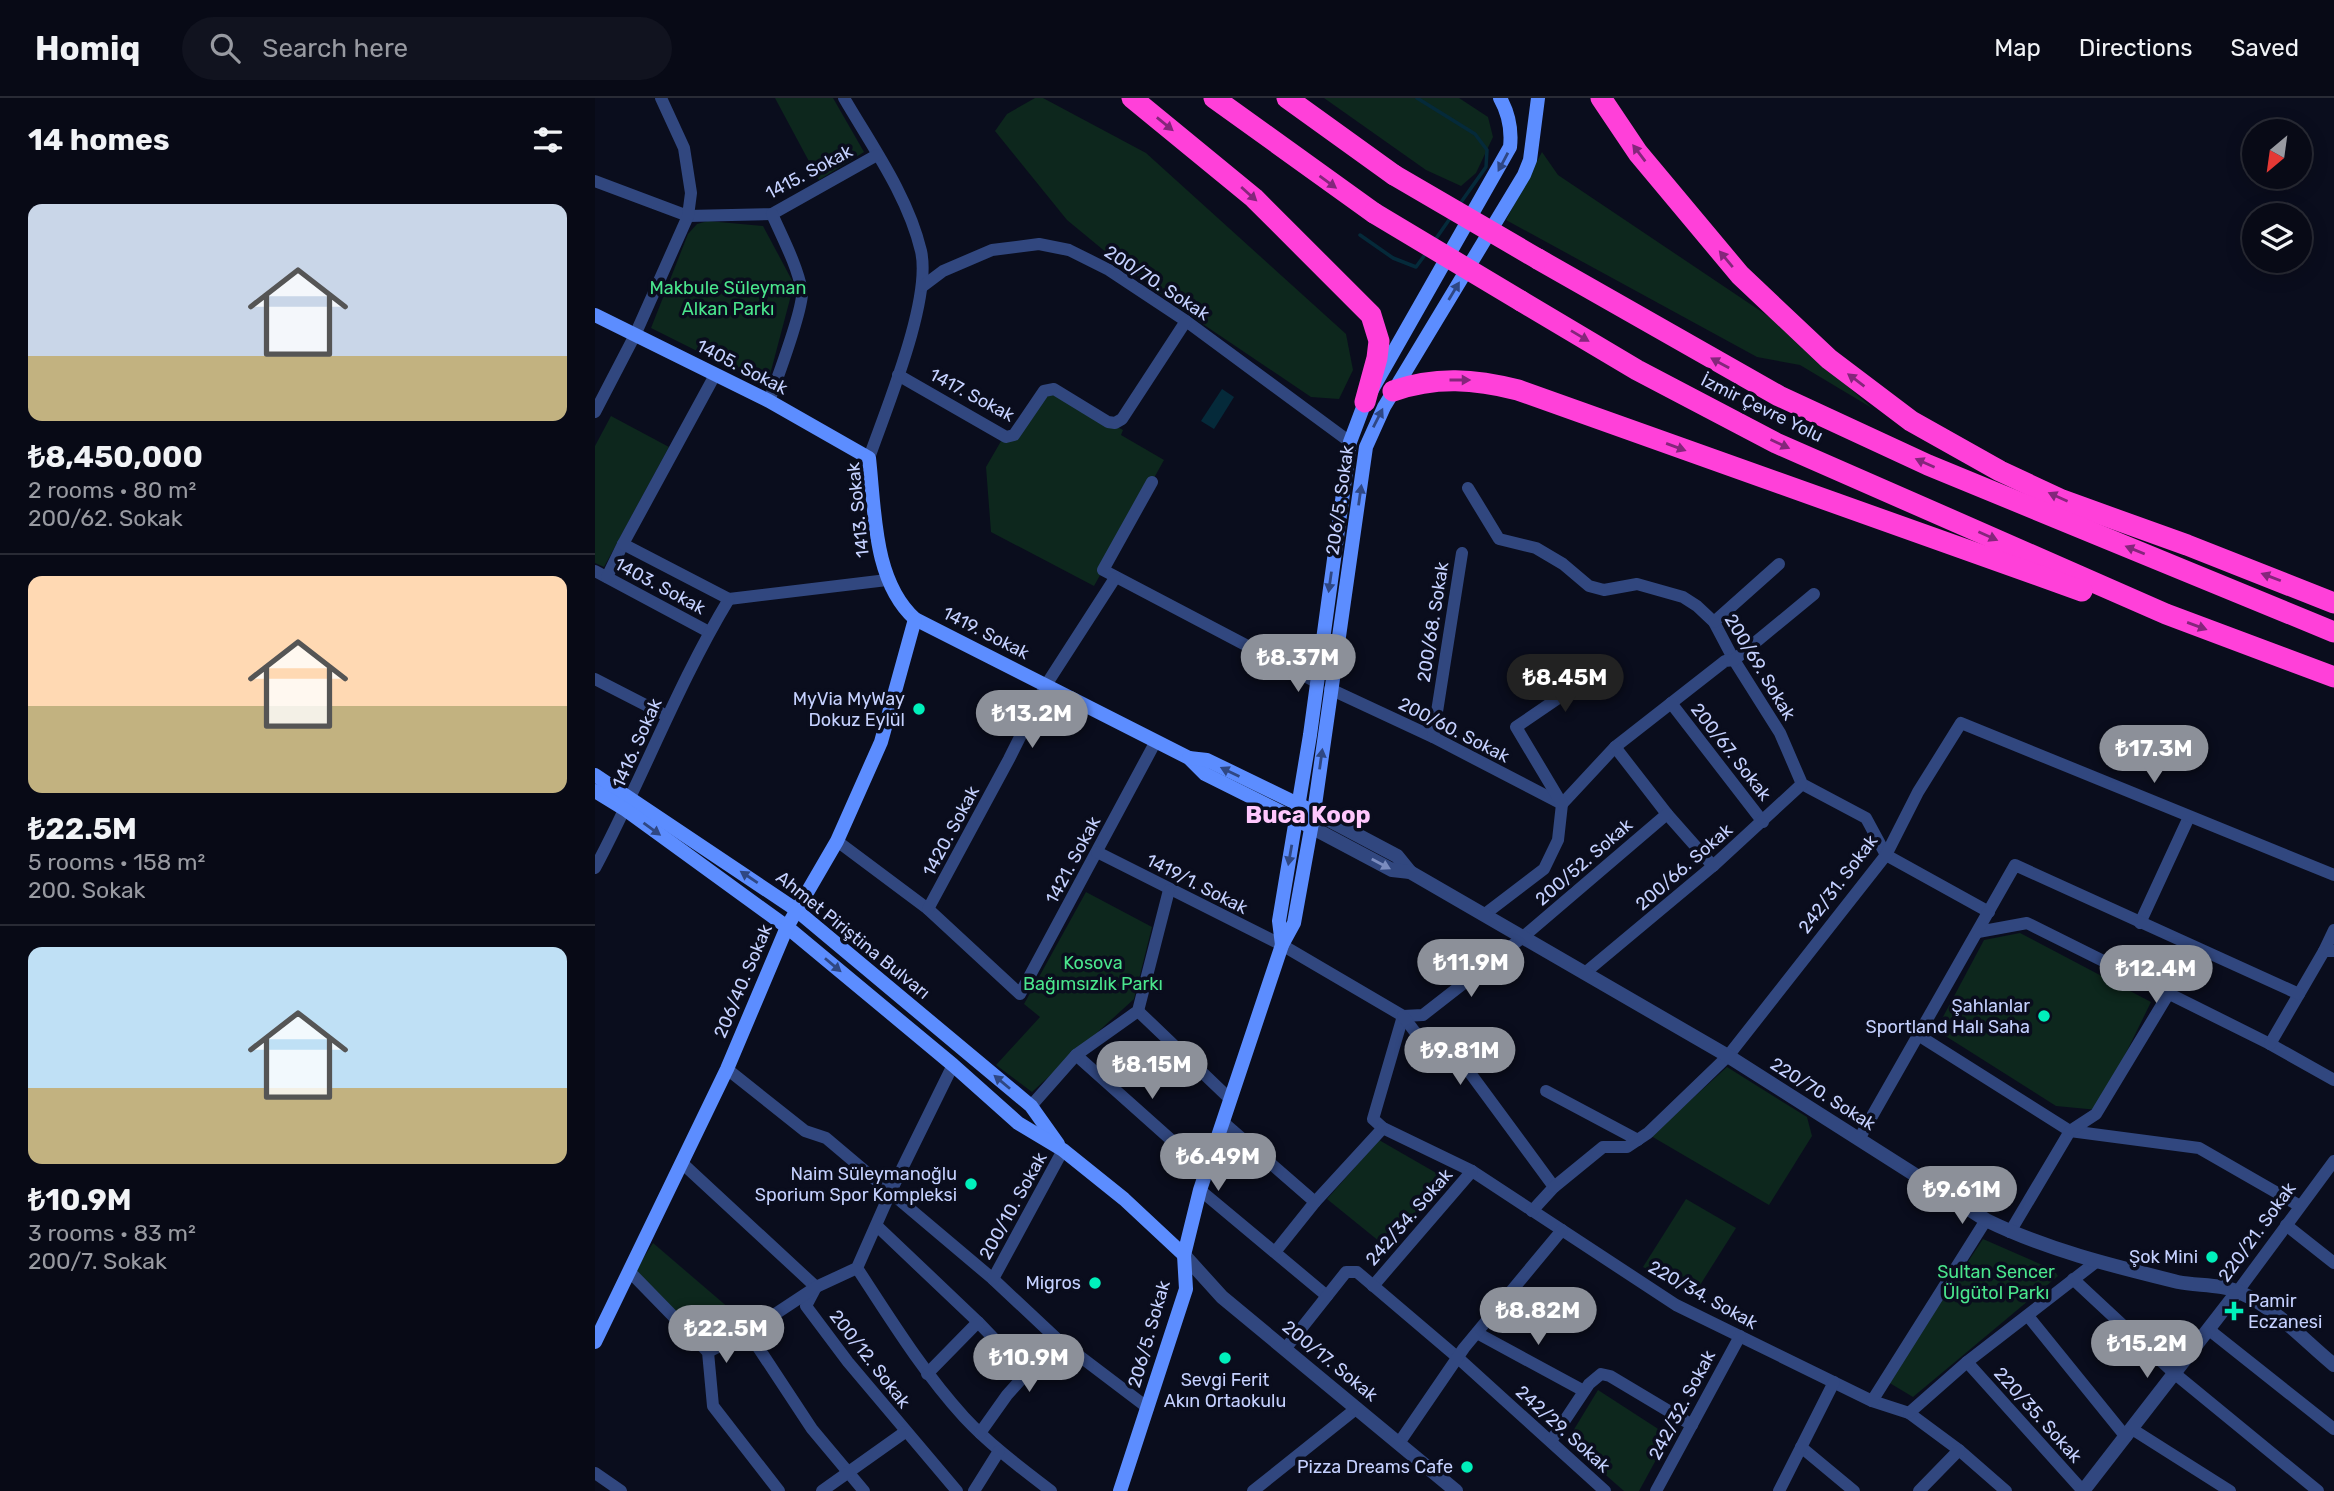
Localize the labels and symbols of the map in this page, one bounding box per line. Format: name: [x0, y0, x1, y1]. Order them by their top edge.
one-way arrow: [1155, 117, 1173, 132]
north arrow: [2242, 119, 2312, 189]
street label: 1415. Sokak: [762, 140, 857, 204]
one-way arrow: [1633, 144, 1647, 162]
one-way arrow: [1497, 152, 1508, 172]
one-way arrow: [1319, 174, 1337, 188]
one-way arrow: [1240, 186, 1258, 202]
street label: 200/70. Sokak: [1100, 241, 1214, 326]
one-way arrow: [1718, 250, 1734, 268]
park label: Makbule Süleyman Alkan Parkı: [650, 277, 806, 320]
one-way arrow: [1447, 281, 1460, 300]
one-way arrow: [1570, 330, 1589, 342]
street label: 1405. Sokak: [693, 335, 792, 400]
one-way arrow: [1711, 357, 1730, 369]
street label: 1417. Sokak: [926, 363, 1019, 427]
street label: İzmir Çevre Yolu: [1697, 369, 1827, 447]
one-way arrow: [1449, 374, 1471, 386]
one-way arrow: [1847, 374, 1865, 388]
one-way arrow: [1372, 408, 1383, 428]
one-way arrow: [1770, 438, 1790, 450]
one-way arrow: [1666, 441, 1687, 452]
street label: 206/5. Sokak: [1321, 443, 1359, 556]
one-way arrow: [1914, 457, 1935, 468]
street label: 1413. Sokak: [842, 460, 874, 559]
one-way arrow: [1354, 484, 1365, 506]
one-way arrow: [2047, 492, 2068, 503]
one-way arrow: [1978, 530, 1998, 542]
one-way arrow: [2125, 544, 2145, 556]
street label: 1403. Sokak: [611, 553, 710, 620]
street label: 200/68. Sokak: [1413, 559, 1453, 684]
one-way arrow: [1325, 571, 1336, 593]
one-way arrow: [2260, 571, 2281, 582]
street label: 1419. Sokak: [939, 602, 1034, 665]
street label: 200/69. Sokak: [1720, 610, 1801, 725]
one-way arrow: [2187, 620, 2208, 631]
pin: ₺8.37M: [1241, 634, 1355, 694]
pin: ₺8.45M: [1508, 654, 1622, 714]
place label: MyVia MyWay Dokuz Eylül: [793, 688, 905, 731]
pin: ₺13.2M: [975, 690, 1089, 750]
street label: 200/60. Sokak: [1395, 693, 1514, 768]
street label: 1416. Sokak: [607, 694, 667, 791]
street label: 200/67. Sokak: [1686, 699, 1776, 806]
marker: MyVia MyWay Dokuz Eylül: [911, 701, 927, 717]
pin: ₺17.3M: [2097, 726, 2211, 785]
one-way arrow: [1315, 748, 1326, 770]
one-way arrow: [1220, 766, 1240, 777]
street label: 1420. Sokak: [918, 781, 984, 880]
district label: Buca Koop: [1245, 801, 1371, 829]
street label: 1421. Sokak: [1041, 812, 1106, 908]
street label: 200/52. Sokak: [1531, 813, 1638, 910]
street label: 200/66. Sokak: [1631, 818, 1738, 915]
one-way arrow: [643, 821, 661, 835]
street label: 242/31. Sokak: [1794, 830, 1883, 938]
one-way arrow: [1284, 844, 1295, 866]
street label: 1419/1. Sokak: [1143, 849, 1252, 919]
one-way arrow: [1372, 858, 1391, 870]
street label: Ahmet Piriştina Bulvarı: [772, 866, 934, 1004]
one-way arrow: [739, 871, 759, 884]
street label: 206/40. Sokak: [709, 920, 777, 1041]
pin: ₺11.9M: [1414, 940, 1528, 999]
pin: ₺12.4M: [2099, 946, 2213, 1005]
park label: Kosova Bağımsızlık Parkı: [1023, 952, 1163, 995]
one-way arrow: [824, 958, 842, 973]
place label: Şahlanlar Sportland Halı Saha: [1866, 995, 2030, 1038]
marker: Şahlanlar Sportland Halı Saha: [2036, 1008, 2052, 1024]
pin: ₺9.81M: [1403, 1028, 1517, 1087]
pin: ₺8.15M: [1095, 1042, 1209, 1101]
street label: 220/70. Sokak: [1766, 1053, 1880, 1136]
one-way arrow: [993, 1074, 1011, 1090]
pin: ₺6.49M: [1161, 1134, 1275, 1193]
street label: 200/10. Sokak: [974, 1148, 1052, 1264]
place label: Naim Süleymanoğlu Sporium Spor Kompleksi: [755, 1163, 957, 1206]
street label: 242/34. Sokak: [1361, 1163, 1458, 1270]
pin: ₺9.61M: [1905, 1166, 2019, 1226]
marker: Naim Süleymanoğlu Sporium Spor Kompleksi: [963, 1176, 979, 1192]
street label: 220/21. Sokak: [2214, 1177, 2301, 1286]
place label: Şok Mini: [2129, 1246, 2198, 1268]
marker: Şok Mini: [2204, 1249, 2220, 1265]
street label: 220/34. Sokak: [1645, 1256, 1762, 1334]
park label: Sultan Sencer Ülgütol Parkı: [1937, 1261, 2055, 1304]
place label: Migros: [1025, 1272, 1081, 1294]
marker: Migros: [1087, 1275, 1103, 1291]
street label: 206/5. Sokak: [1123, 1277, 1175, 1390]
pin: ₺8.82M: [1481, 1288, 1595, 1347]
place label: Pamir Eczanesi: [2248, 1290, 2322, 1333]
marker: Pamir Eczanesi: [2226, 1303, 2242, 1319]
street label: 200/12. Sokak: [825, 1305, 916, 1413]
pin: ₺22.5M: [669, 1306, 783, 1365]
street label: 200/17. Sokak: [1278, 1316, 1383, 1407]
pin: ₺15.2M: [2090, 1320, 2204, 1380]
pin: ₺10.9M: [972, 1334, 1086, 1394]
street label: 242/32. Sokak: [1644, 1346, 1720, 1464]
marker: Sevgi Ferit Akın Ortaokulu: [1217, 1350, 1233, 1366]
street label: 220/35. Sokak: [1989, 1363, 2087, 1468]
place label: Sevgi Ferit Akın Ortaokulu: [1164, 1369, 1286, 1412]
street label: 242/29. Sokak: [1511, 1381, 1615, 1478]
place label: Pizza Dreams Cafe: [1297, 1456, 1453, 1478]
marker: Pizza Dreams Cafe: [1459, 1459, 1475, 1475]

